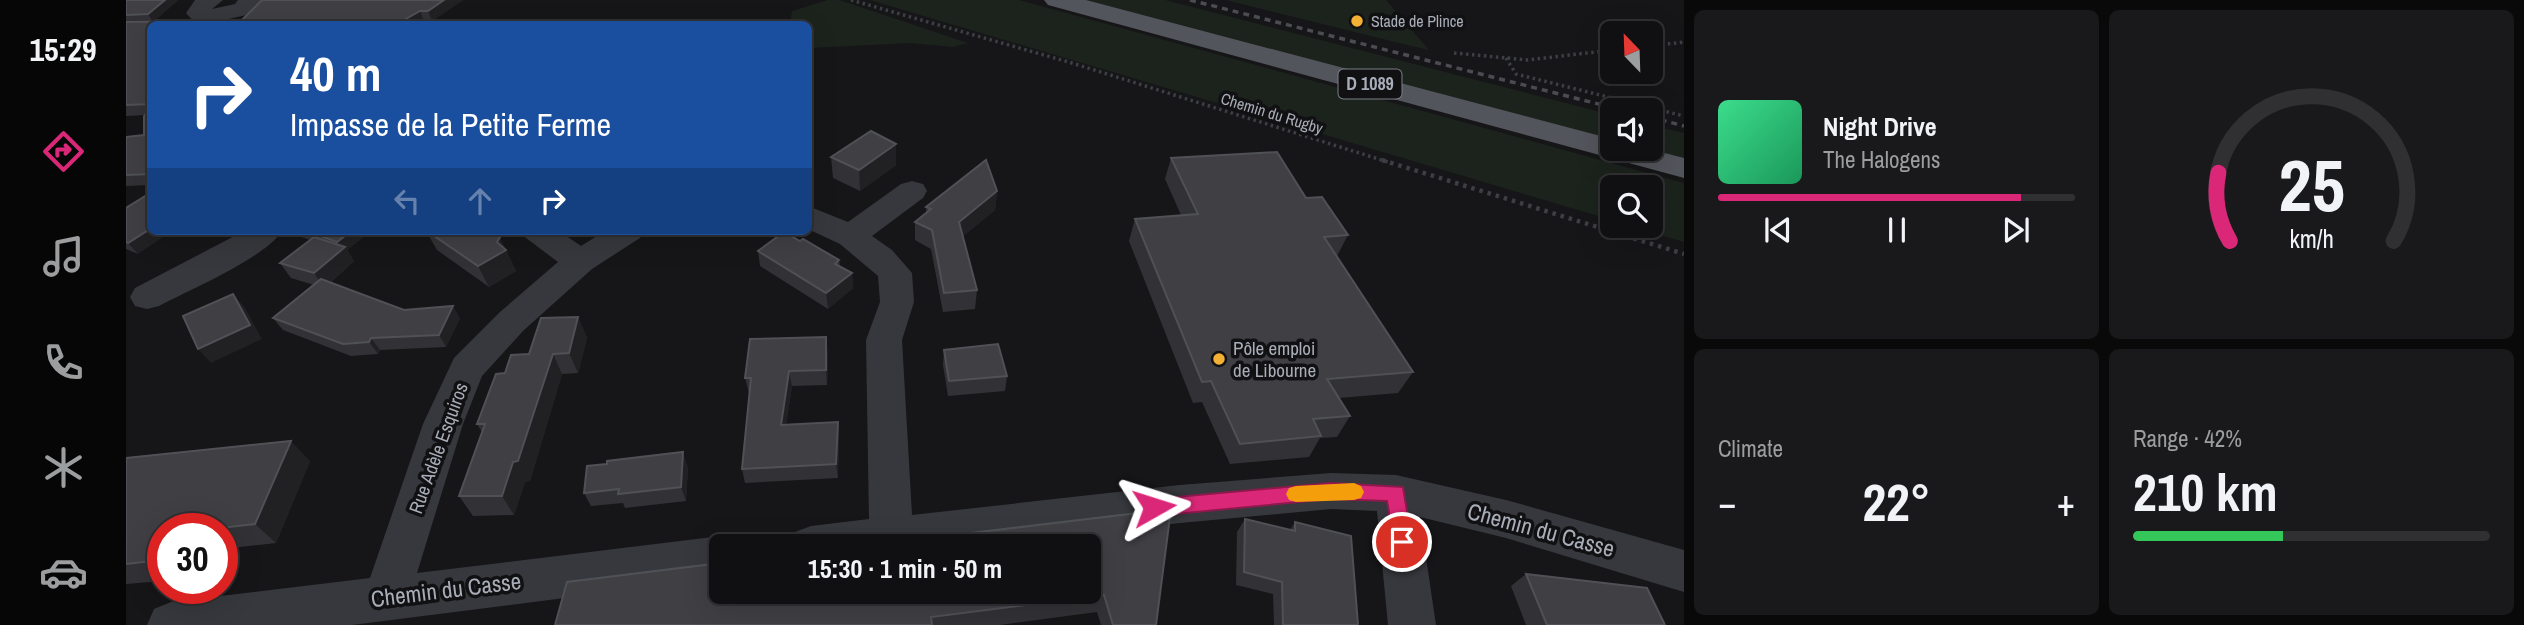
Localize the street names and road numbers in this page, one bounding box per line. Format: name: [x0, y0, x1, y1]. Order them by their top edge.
road number: D 1089: [1338, 70, 1402, 98]
street label: Chemin du Rugby: [1218, 87, 1326, 139]
street label: Rue Adèle Esquiros: [402, 379, 474, 517]
street label: Chemin du Casse: [1464, 495, 1618, 564]
street label: Chemin du Casse: [369, 565, 523, 614]

